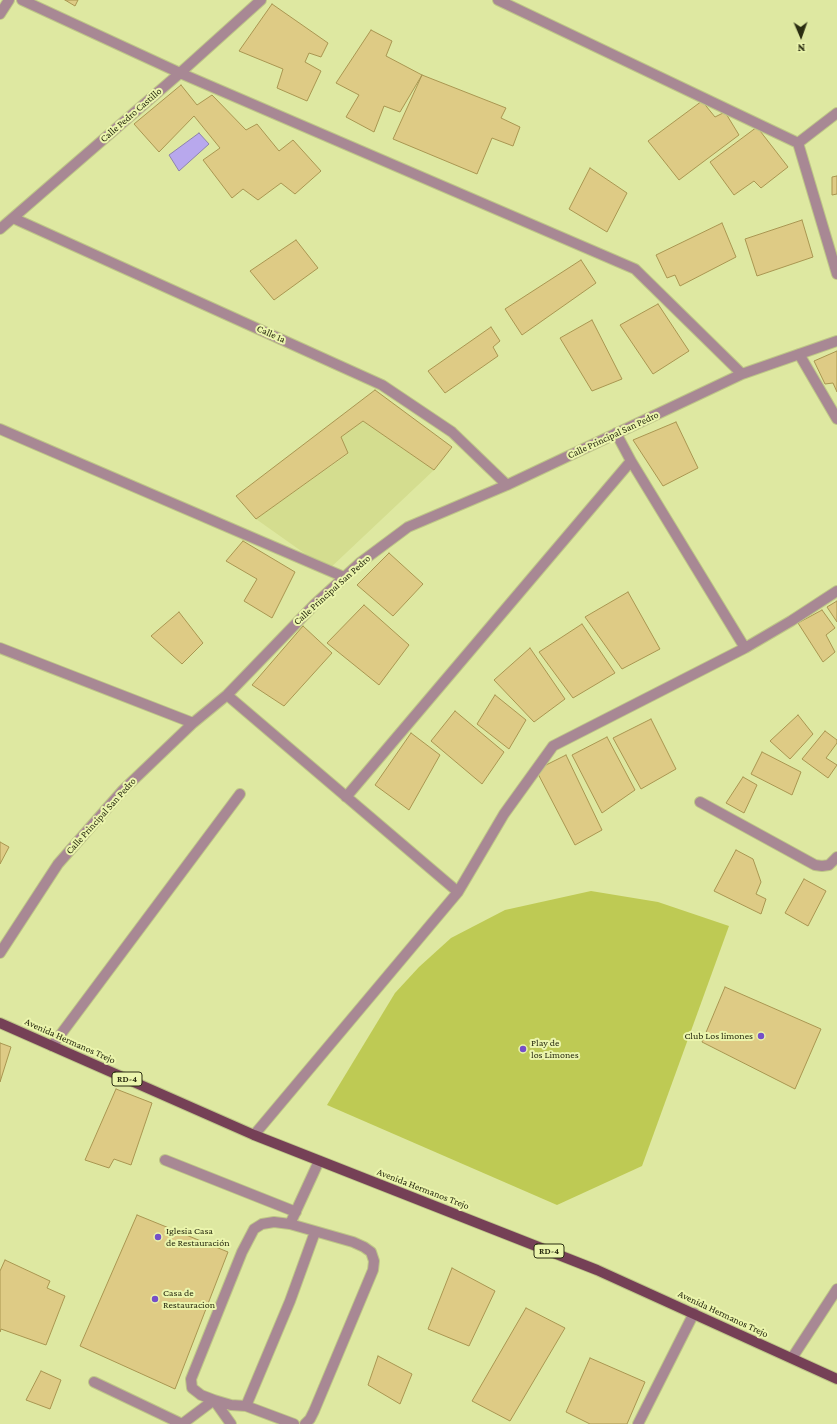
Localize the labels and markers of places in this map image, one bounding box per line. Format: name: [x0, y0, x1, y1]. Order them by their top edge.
place label: Club Los limones: [684, 1030, 753, 1042]
marker: Club Los limones: [756, 1031, 766, 1041]
place label: Play de los Limones: [531, 1037, 579, 1060]
marker: Play de los Limones: [518, 1044, 528, 1054]
place label: Iglesia Casa de Restauración: [166, 1225, 230, 1248]
marker: Iglesia Casa de Restauración: [153, 1232, 163, 1242]
place label: Casa de Restauracion: [163, 1287, 215, 1310]
marker: Casa de Restauracion: [150, 1294, 160, 1304]

